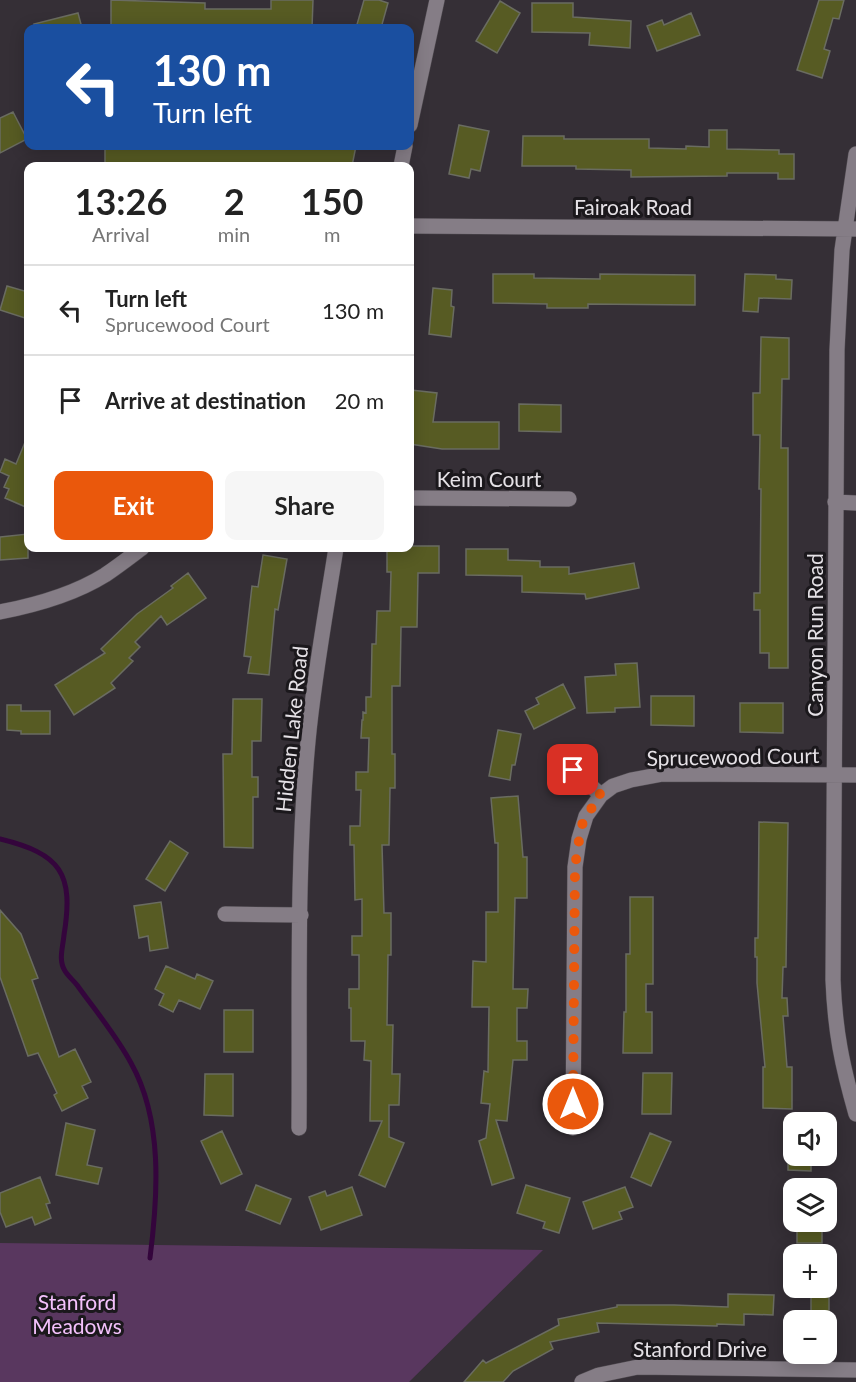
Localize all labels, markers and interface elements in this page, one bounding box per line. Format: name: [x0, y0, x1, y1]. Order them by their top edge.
text: 130 m: [153, 45, 271, 95]
icon: left: [54, 48, 132, 126]
text: Turn left: [153, 96, 252, 129]
text: 13:26: [75, 179, 167, 223]
text: 2: [224, 179, 245, 223]
text: 150: [301, 179, 363, 223]
street label: Fairoak Road: [574, 194, 692, 219]
text: Arrival: [92, 222, 150, 246]
text: min: [218, 222, 250, 246]
text: m: [324, 222, 340, 246]
text: Turn left: [105, 285, 187, 312]
icon: left: [54, 294, 87, 327]
text: 130 m: [322, 297, 384, 324]
text: Sprucewood Court: [105, 312, 270, 336]
icon: arrive: [54, 384, 87, 417]
text: Arrive at destination: [105, 387, 306, 414]
text: 20 m: [335, 387, 384, 414]
street label: Keim Court: [437, 466, 542, 491]
button: Exit: [54, 471, 213, 540]
button: Share: [225, 471, 384, 540]
street label: Canyon Run Road: [802, 553, 827, 717]
street label: Hidden Lake Road: [270, 645, 312, 813]
street label: Sprucewood Court: [646, 742, 820, 770]
pin: [547, 744, 598, 795]
icon: arrive: [556, 753, 589, 786]
position arrow: [541, 1072, 605, 1136]
map controls: [783, 1112, 837, 1364]
button: sound: [783, 1112, 837, 1166]
button: layers: [783, 1178, 837, 1232]
button: +: [783, 1244, 837, 1298]
park label: Stanford Meadows: [32, 1289, 122, 1338]
button: −: [783, 1310, 837, 1364]
street label: Stanford Drive: [633, 1336, 767, 1361]

